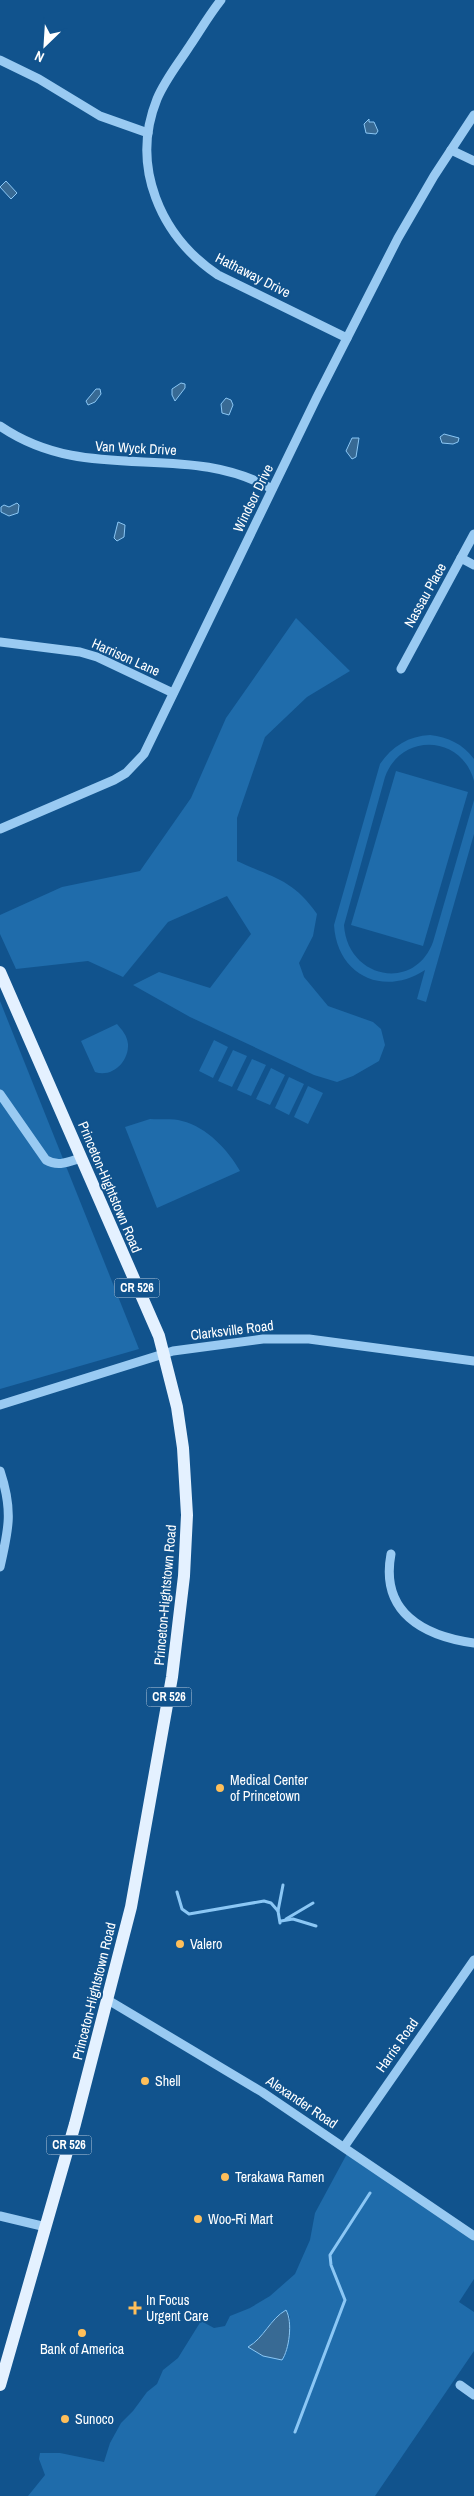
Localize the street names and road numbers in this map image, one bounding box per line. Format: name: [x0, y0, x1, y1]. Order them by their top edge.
street label: Hathaway Drive: [213, 248, 293, 302]
street label: Van Wyck Drive: [95, 437, 177, 459]
street label: Windsor Drive: [229, 461, 277, 535]
street label: Nassau Place: [400, 560, 450, 630]
street label: Harrison Lane: [89, 634, 163, 680]
street label: Princeton-Hightstown Road: [74, 1119, 146, 1255]
road number: CR 526: [114, 1278, 160, 1298]
street label: Clarksville Road: [189, 1316, 275, 1344]
street label: Princeton-Hightstown Road: [150, 1524, 180, 1666]
road number: CR 526: [146, 1688, 192, 1706]
street label: Princeton-Hightstown Road: [68, 1920, 120, 2062]
street label: Harris Road: [372, 2014, 422, 2076]
street label: Alexander Road: [262, 2071, 341, 2132]
road number: CR 526: [46, 2136, 92, 2154]

